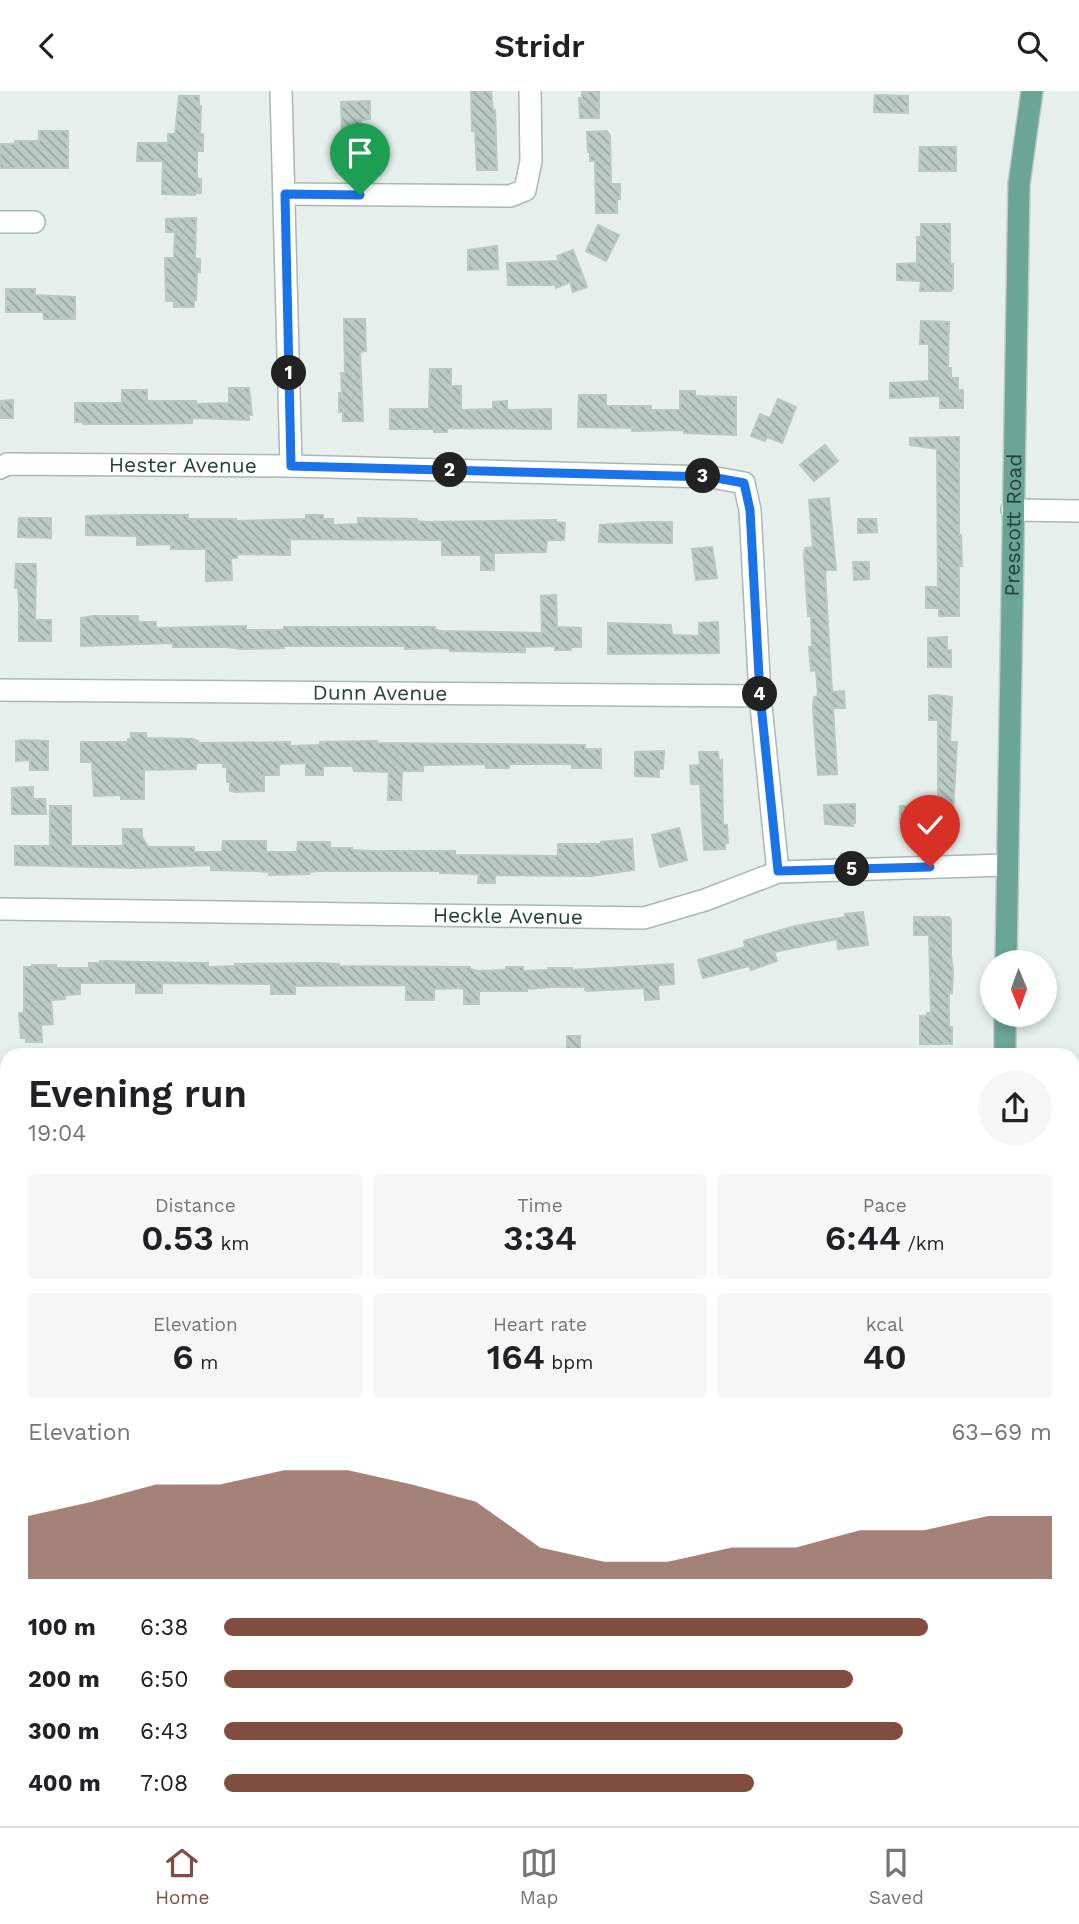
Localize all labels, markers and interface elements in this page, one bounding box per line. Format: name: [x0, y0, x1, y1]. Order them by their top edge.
icon: back: [28, 27, 66, 65]
text: Stridr: [494, 27, 585, 65]
icon: search: [1013, 27, 1051, 65]
pin: [330, 123, 390, 195]
icon: arrive: [341, 134, 379, 172]
pin: 1: [272, 355, 306, 391]
text: 1: [284, 361, 293, 384]
street label: Hester Avenue: [109, 452, 257, 478]
pin: 2: [433, 453, 468, 487]
street label: Prescott Road: [999, 453, 1027, 597]
text: 2: [444, 458, 455, 481]
pin: 3: [686, 459, 720, 493]
text: 3: [697, 464, 708, 487]
pin: 4: [742, 677, 778, 711]
street label: Dunn Avenue: [313, 679, 447, 706]
text: 4: [753, 682, 766, 705]
pin: [900, 795, 960, 867]
icon: check: [911, 806, 949, 844]
pin: 5: [834, 851, 870, 887]
text: 5: [846, 857, 857, 880]
street label: Heckle Avenue: [433, 902, 583, 929]
north arrow: [980, 950, 1057, 1027]
map controls: [980, 950, 1057, 1027]
button: share: [978, 1071, 1052, 1145]
text: Evening run: [28, 1072, 247, 1116]
text: 19:04: [28, 1120, 86, 1147]
text: Distance: [155, 1194, 236, 1217]
text: Time: [517, 1194, 563, 1217]
text: Pace: [863, 1194, 907, 1217]
text: 0.53: [141, 1217, 214, 1259]
text: 3:34: [503, 1217, 577, 1259]
text: 6:44: [825, 1217, 901, 1259]
text: km: [214, 1232, 249, 1255]
text: /km: [901, 1232, 945, 1255]
text: Elevation: [153, 1313, 238, 1336]
text: Heart rate: [493, 1313, 587, 1336]
text: kcal: [866, 1313, 903, 1336]
text: 6: [172, 1336, 194, 1378]
text: 164: [487, 1336, 545, 1378]
text: 40: [862, 1336, 907, 1378]
text: m: [194, 1351, 218, 1374]
text: bpm: [545, 1351, 593, 1374]
text: Elevation: [28, 1419, 131, 1446]
text: 63–69 m: [951, 1419, 1052, 1446]
text: 100 m: [28, 1614, 96, 1641]
text: 6:38: [140, 1614, 188, 1641]
text: 200 m: [28, 1666, 100, 1693]
text: 6:50: [140, 1666, 188, 1693]
text: 300 m: [28, 1718, 99, 1745]
text: 6:43: [140, 1718, 188, 1745]
text: 400 m: [28, 1770, 101, 1797]
text: 7:08: [140, 1770, 188, 1797]
tab: Home: [155, 1844, 209, 1909]
tab: Map: [520, 1844, 558, 1909]
tab: Saved: [869, 1844, 924, 1909]

